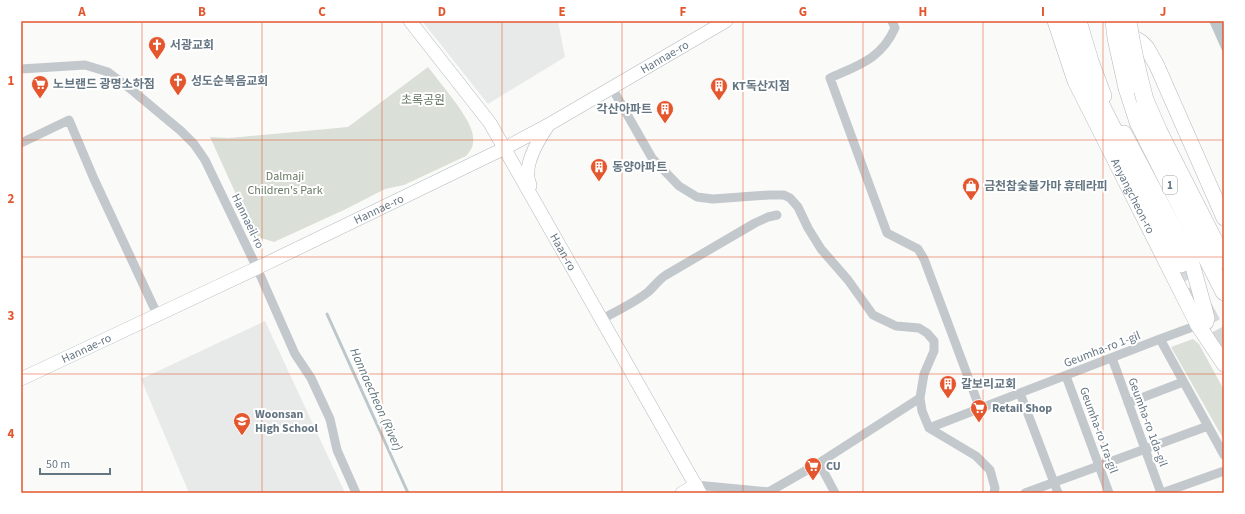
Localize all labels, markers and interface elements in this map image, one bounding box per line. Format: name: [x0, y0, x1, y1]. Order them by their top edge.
text: A: [77, 3, 86, 21]
text: B: [198, 3, 206, 21]
text: C: [318, 3, 326, 21]
text: D: [438, 3, 446, 21]
text: E: [558, 3, 566, 21]
text: F: [680, 3, 687, 21]
text: G: [799, 3, 807, 21]
text: H: [919, 3, 927, 21]
text: I: [1041, 3, 1045, 21]
text: J: [1160, 3, 1166, 21]
church icon: 서광교회: [147, 35, 167, 60]
place label: 서광교회: [170, 37, 214, 54]
street label: Hannae-ro: [637, 37, 692, 78]
church icon: 성도순복음교회: [168, 71, 188, 96]
text: 1: [8, 72, 15, 90]
place label: 성도순복음교회: [191, 73, 268, 90]
supermarket icon: 노브랜드 광명소하점: [30, 74, 50, 99]
place label: 노브랜드 광명소하점: [53, 76, 155, 93]
building icon: KT독산지점: [709, 76, 729, 101]
place label: KT독산지점: [732, 78, 790, 95]
park label: 초록공원: [401, 92, 445, 109]
building icon: 각산아파트: [655, 99, 675, 124]
place label: 각산아파트: [597, 101, 652, 118]
street label: Anyangcheon-ro: [1106, 156, 1159, 237]
building icon: 동양아파트: [589, 157, 609, 182]
place label: 동양아파트: [612, 159, 667, 176]
park label: Dalmaji Children's Park: [247, 168, 323, 199]
shop icon: 금천참숯불가마 휴테라피: [961, 176, 981, 201]
road number: 1: [1163, 176, 1177, 194]
place label: 금천참숯불가마 휴테라피: [984, 178, 1108, 195]
text: 2: [8, 190, 15, 208]
street label: Hannae-ro: [351, 190, 407, 229]
street label: Hannaeil-ro: [227, 191, 268, 252]
street label: Haan-ro: [545, 230, 580, 274]
text: 3: [8, 307, 15, 325]
street label: Geumha-ro 1-gil: [1061, 327, 1143, 372]
street label: Hannae-ro: [59, 330, 114, 368]
water label: Hannaecheon (River): [345, 345, 407, 454]
building icon: 갈보리교회: [938, 374, 958, 399]
street label: Geumha-ro 1da-gil: [1124, 375, 1172, 469]
place label: 갈보리교회: [961, 376, 1016, 393]
street label: Geumha-ro 1ra-gil: [1075, 385, 1122, 476]
supermarket icon: Retail Shop: [969, 398, 989, 423]
place label: Retail Shop: [992, 400, 1052, 417]
place label: Woonsan High School: [255, 406, 319, 437]
school or university icon: Woonsan High School: [232, 411, 252, 436]
text: 4: [8, 425, 15, 443]
scale bar: [40, 450, 110, 476]
text: 50 m: [46, 456, 70, 473]
supermarket icon: CU: [803, 456, 823, 481]
place label: CU: [826, 458, 841, 475]

